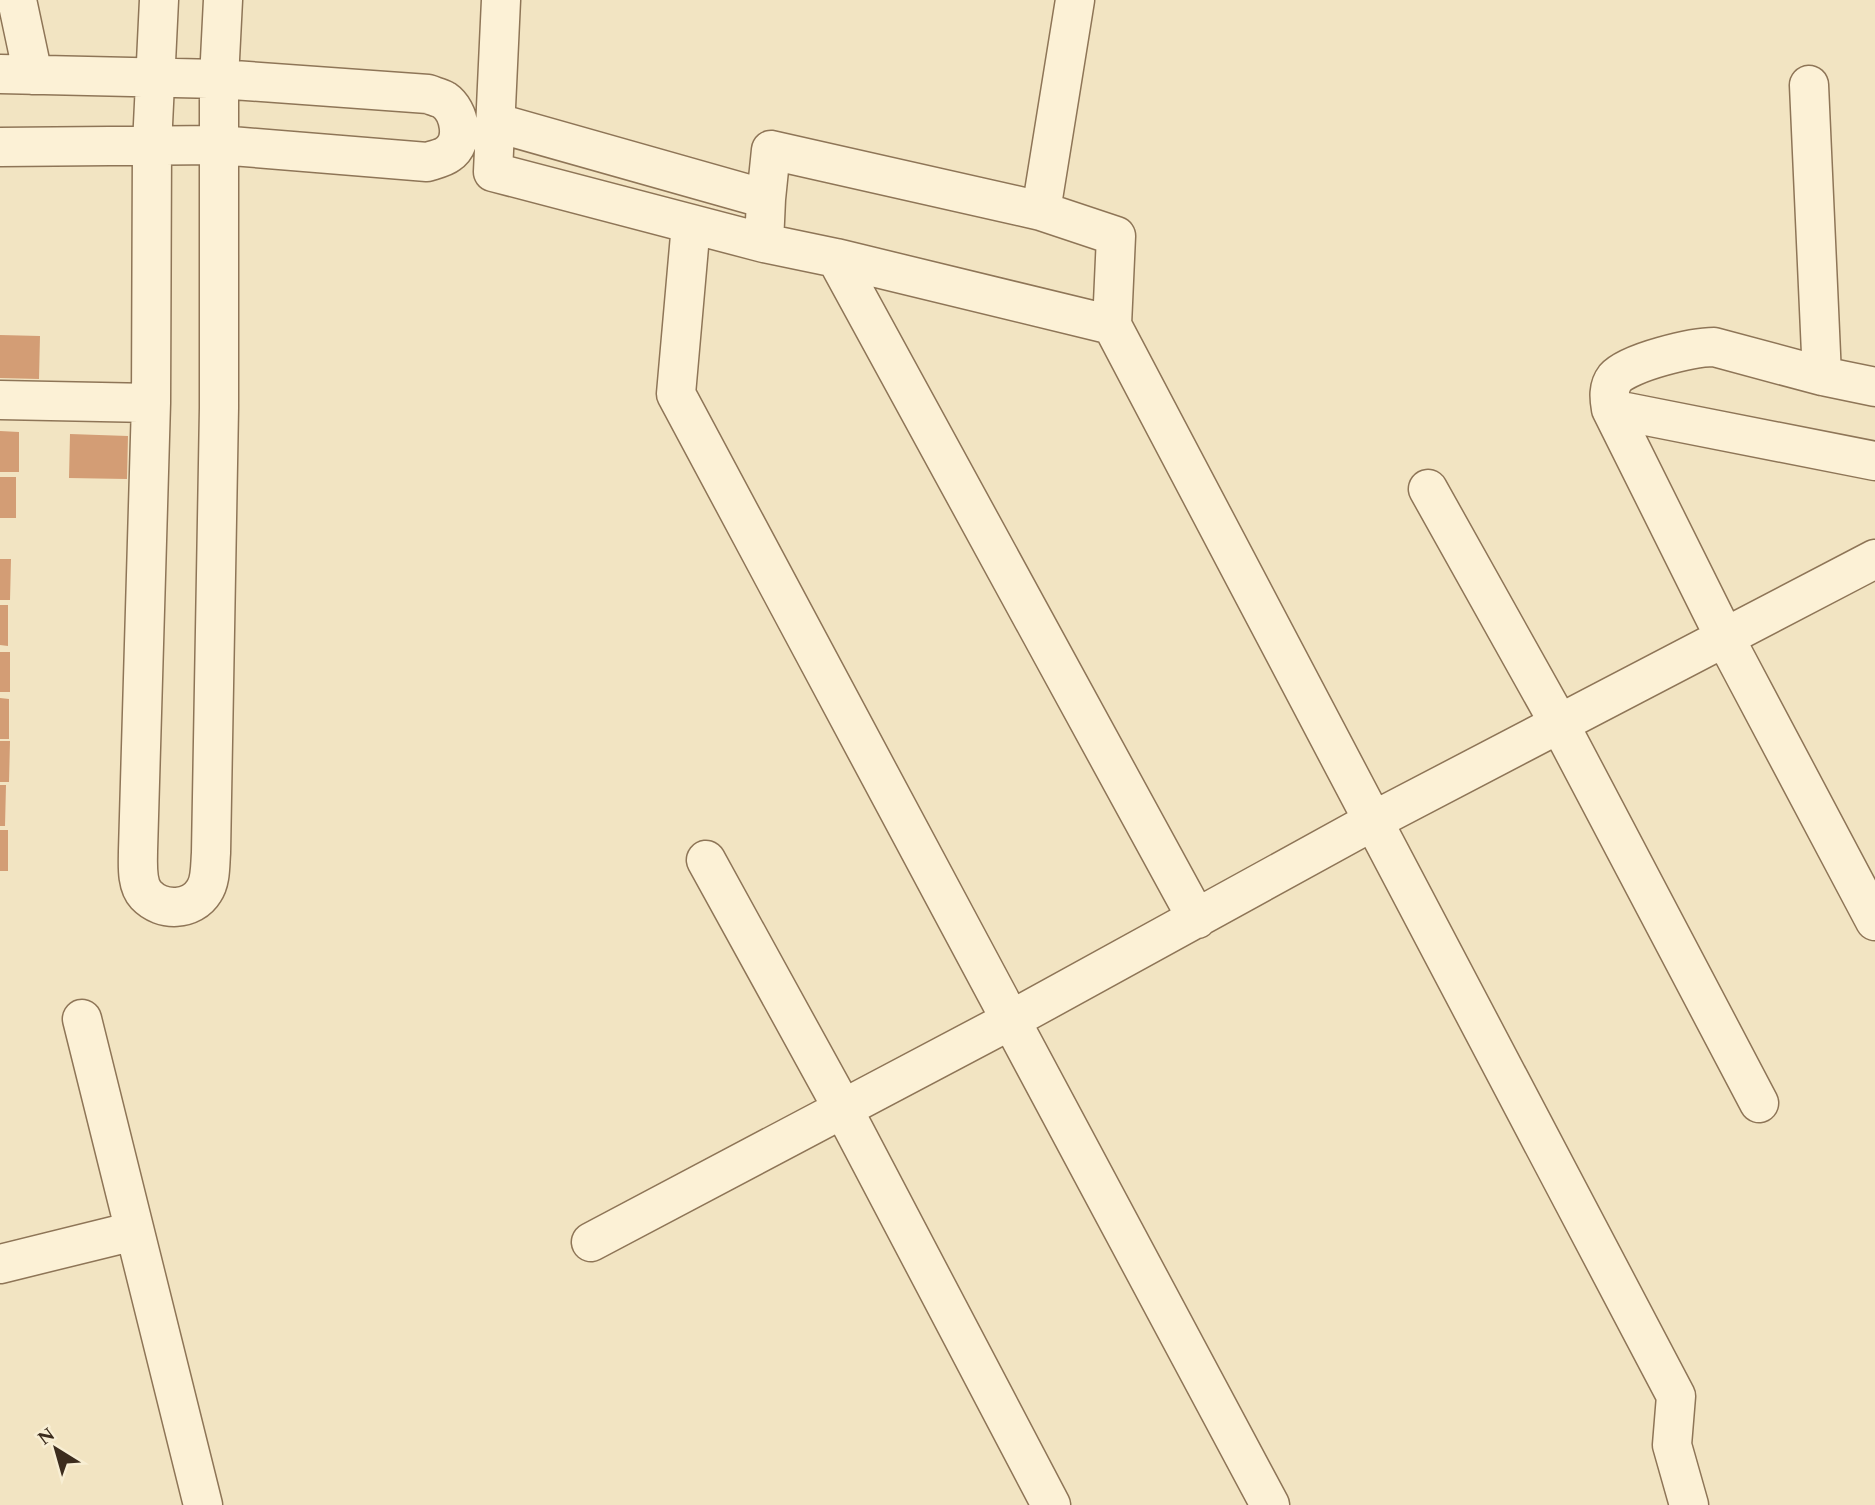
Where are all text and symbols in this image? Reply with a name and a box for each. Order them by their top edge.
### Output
north arrow [21,1414,91,1484]
text: N [32,1420,62,1453]

